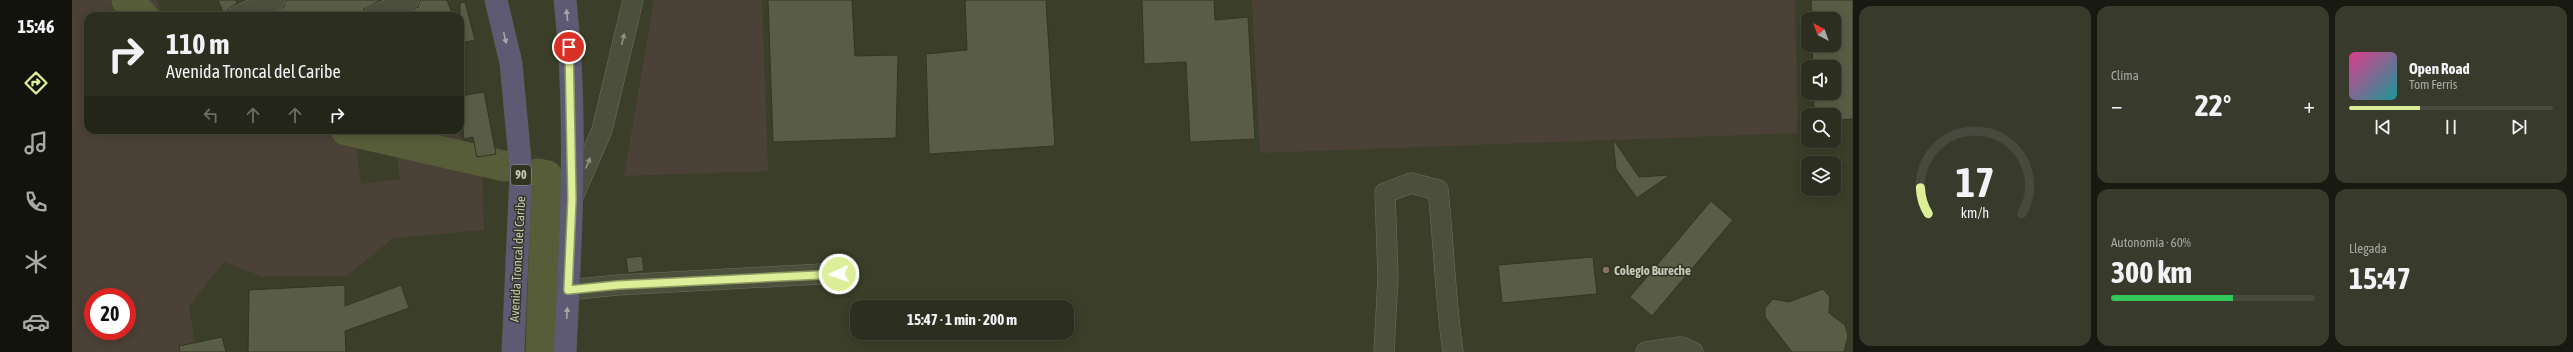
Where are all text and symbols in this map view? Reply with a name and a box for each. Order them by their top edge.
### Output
one-way arrow [563,9,570,21]
north arrow [1801,12,1841,52]
map controls [1801,12,1841,196]
text: 15:46 [17,16,55,37]
icon: right [100,28,152,80]
text: 110 m [166,28,229,60]
pin [552,30,586,64]
one-way arrow [502,32,508,44]
one-way arrow [621,32,627,45]
icon: arrive [558,36,580,58]
button: sound [1801,60,1841,100]
text: Open Road [2409,60,2470,77]
text: Avenida Troncal del Caribe [166,61,341,82]
text: Clima [2111,68,2139,83]
icon: directions [22,69,50,97]
text: Tom Ferris [2409,77,2457,92]
text: 22° [2195,88,2231,122]
text: − [2111,92,2122,118]
text: + [2304,92,2315,118]
icon: left [200,104,222,126]
icon: ahead [242,104,264,126]
icon: ahead [284,104,306,126]
icon: right [326,104,348,126]
button: search [1801,108,1841,148]
icon: previous [2372,116,2394,138]
icon: pause [2440,116,2462,138]
icon: next [2508,116,2530,138]
icon: music [22,129,50,157]
button: layers [1801,156,1841,196]
one-way arrow [585,157,591,169]
text: 17 [1955,158,1995,206]
road number: 90 [511,165,531,185]
icon: phone [22,188,50,216]
street label: Avenida Troncal del Caribe [507,196,528,322]
text: km/h [1961,205,1989,221]
text: Autonomía · 60% [2111,235,2191,250]
text: Llegada [2349,241,2387,256]
icon: climate [22,248,50,276]
position arrow [818,253,860,295]
text: 300 km [2111,255,2192,289]
text: 15:47 [2349,261,2411,295]
place label: Colegio Bureche [1614,263,1691,278]
marker: Colegio Bureche [1601,265,1611,275]
speed limit sign: 20 [84,288,136,340]
one-way arrow [564,306,570,319]
icon: car [22,308,50,336]
text: 15:47 · 1 min · 200 m [907,311,1017,328]

